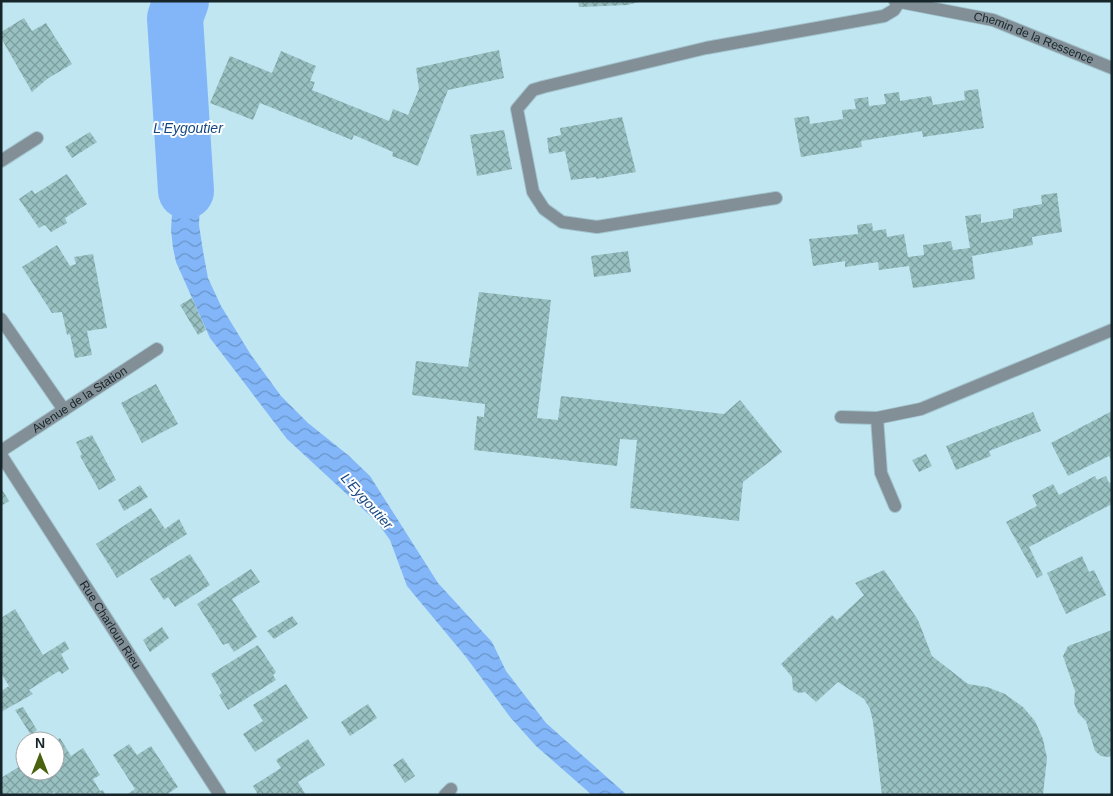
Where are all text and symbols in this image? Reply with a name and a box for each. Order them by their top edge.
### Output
street label: Chemin de la Ressence [972,9,1096,67]
water label: L'Eygoutier [153,120,224,136]
street label: Avenue de la Station [29,363,130,436]
water label: L'Eygoutier [338,470,397,533]
street label: Rue Charloun Rieu [77,578,144,672]
north arrow [15,731,65,781]
text: N [35,735,45,751]

